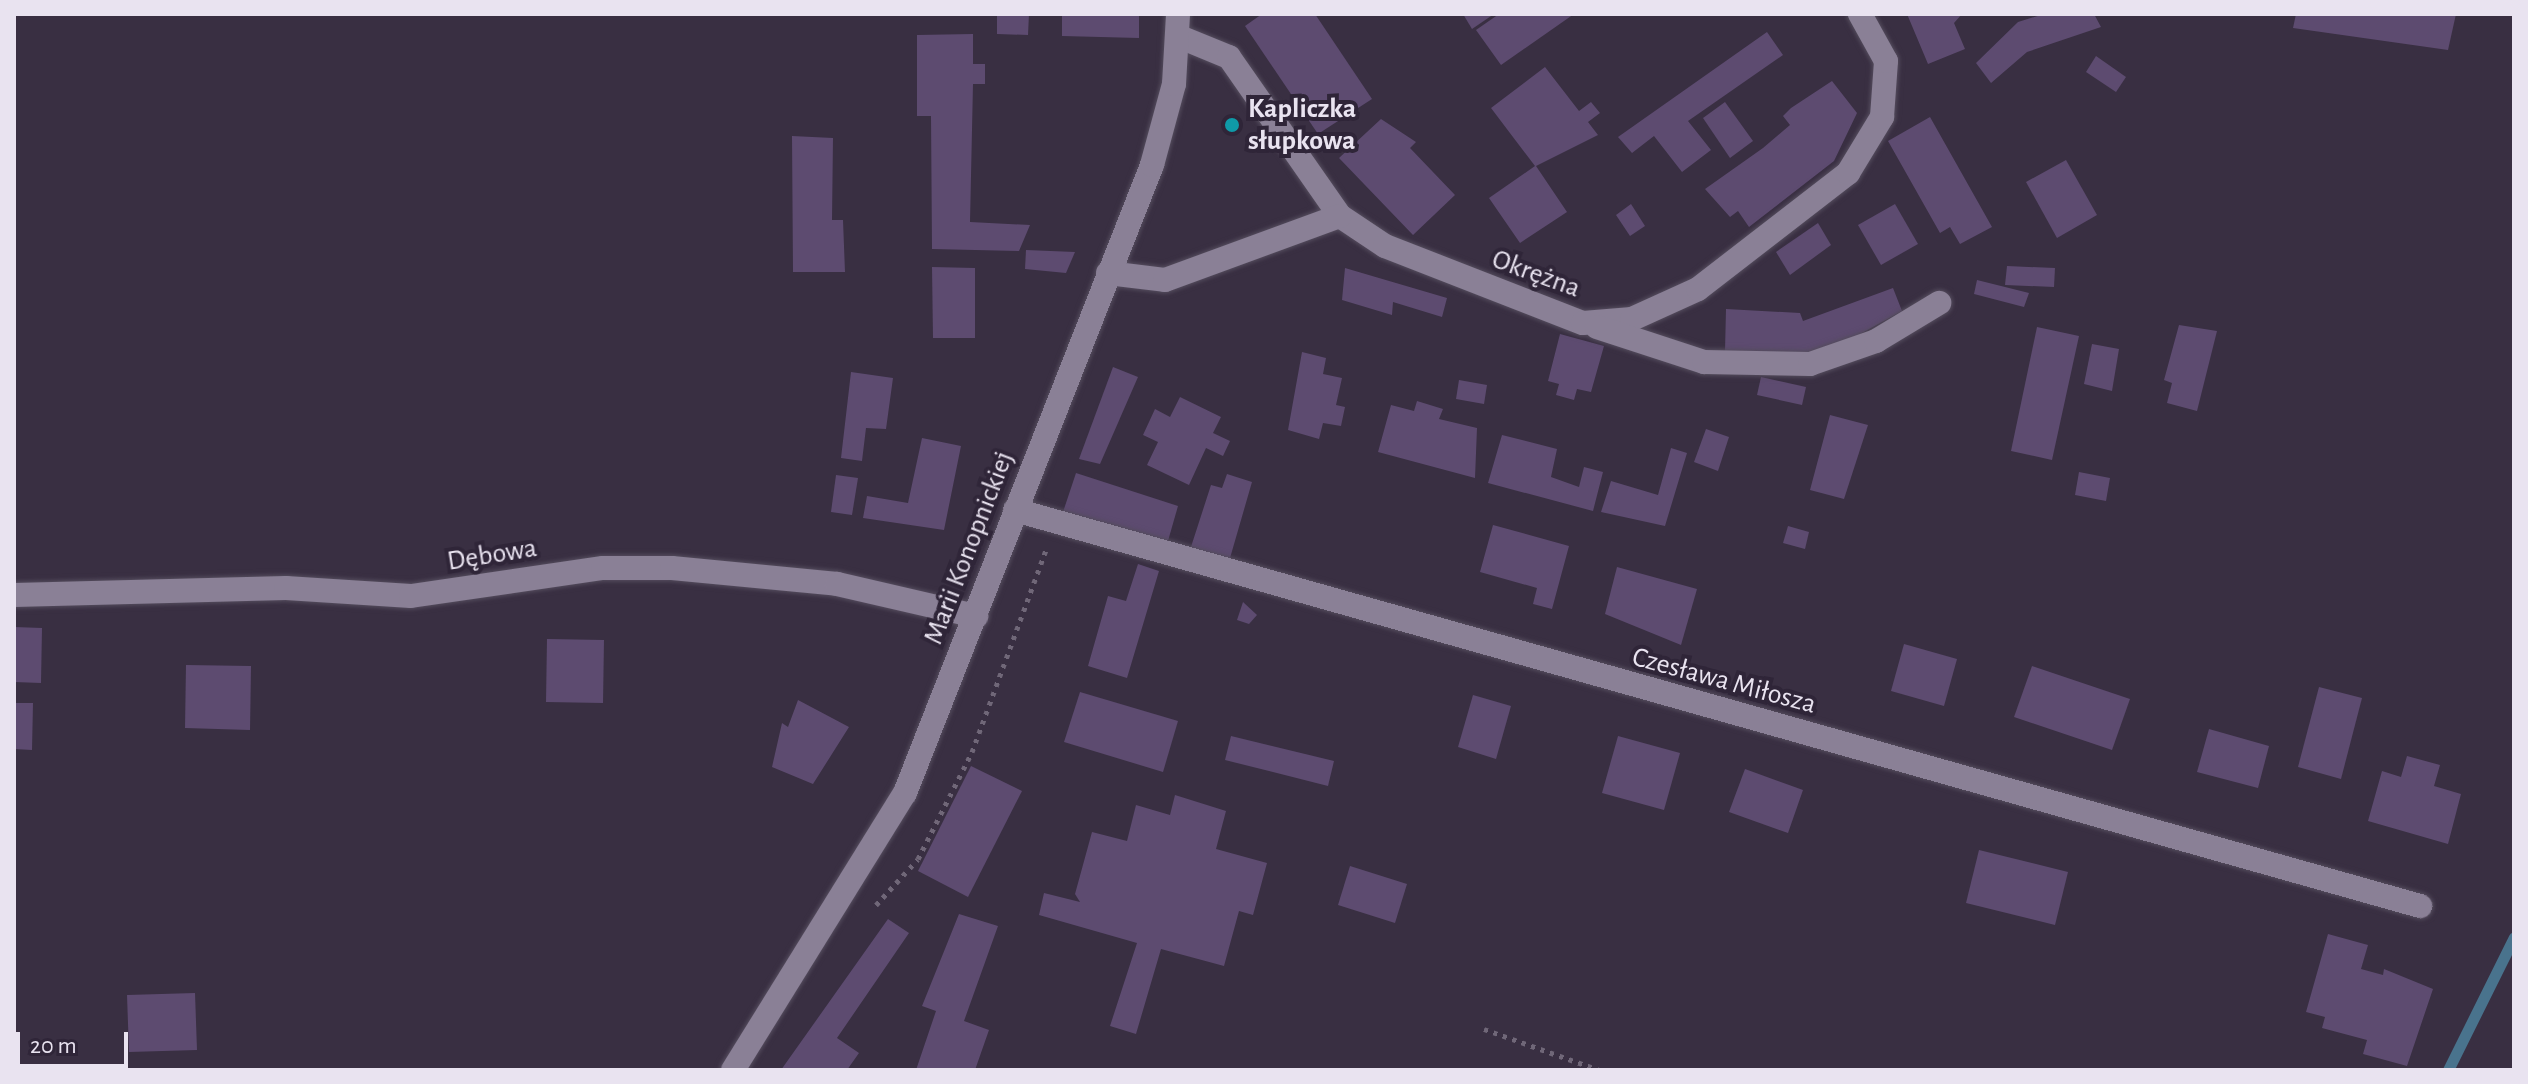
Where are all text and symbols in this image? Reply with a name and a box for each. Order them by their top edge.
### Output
place label: Kapliczka słupkowa [1248,92,1356,158]
marker: Kapliczka słupkowa [1223,116,1241,134]
street label: Okrężna [1487,243,1585,305]
street label: Marii Konopnickiej [917,447,1021,649]
street label: Dębowa [445,531,539,579]
street label: Czesława Miłosza [1628,640,1820,722]
scale bar [20,1016,132,1066]
text: 20 m [30,1034,77,1058]

